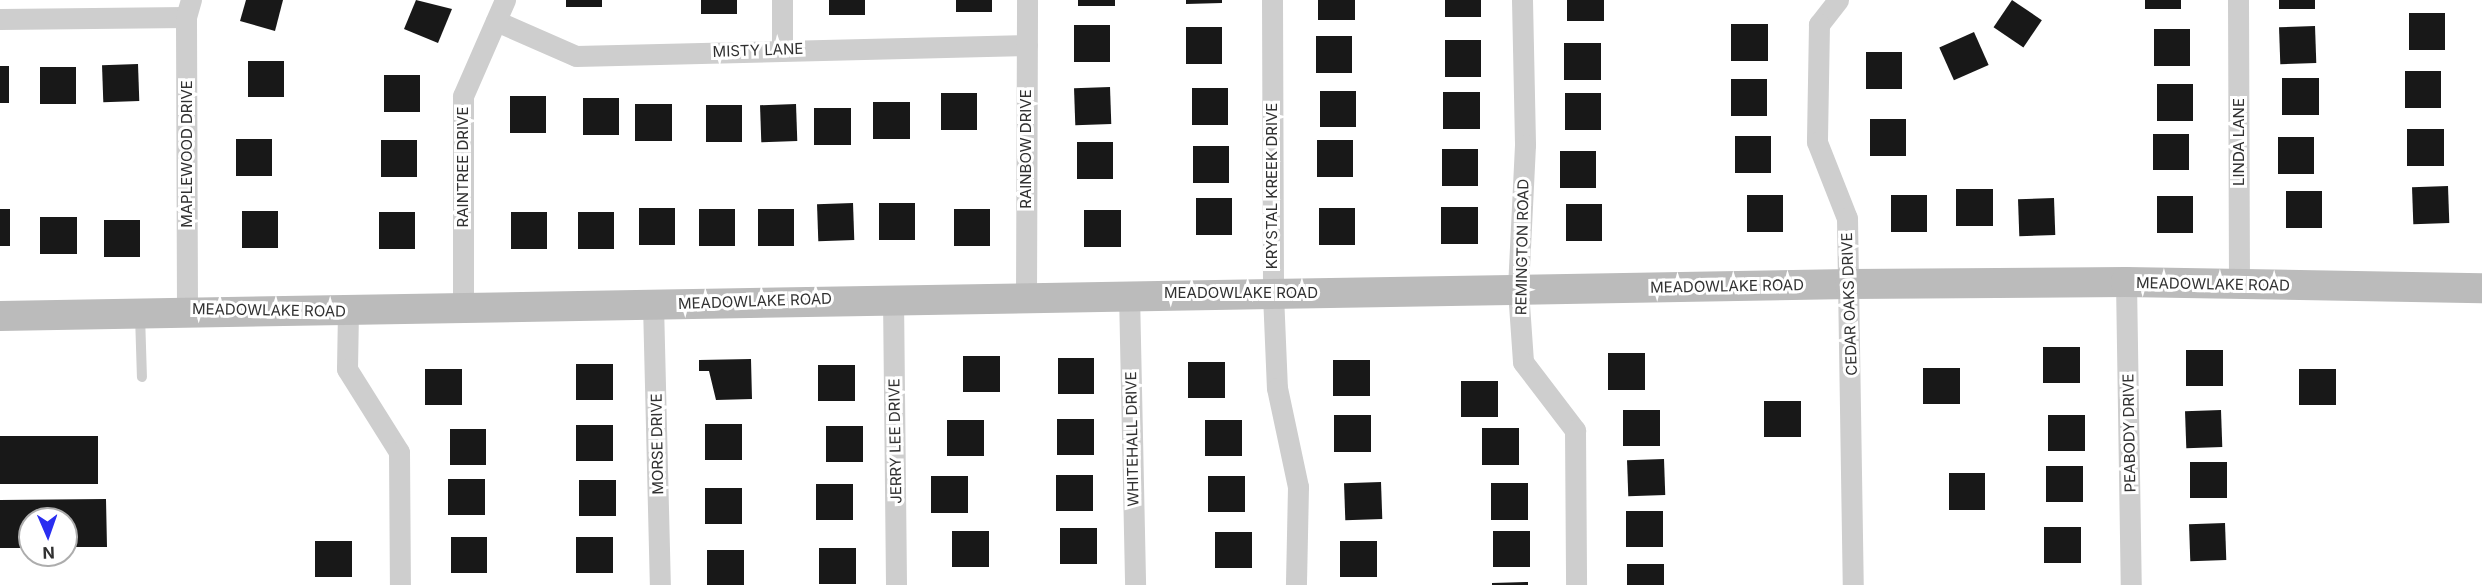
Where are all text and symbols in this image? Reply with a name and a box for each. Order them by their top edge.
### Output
street label: MISTY LANE [712,39,804,61]
street label: MAPLEWOOD DRIVE [178,80,196,228]
street label: RAINBOW DRIVE [1017,89,1035,209]
street label: LINDA LANE [2230,98,2248,186]
street label: KRYSTAL KREEK DRIVE [1263,103,1281,269]
street label: RAINTREE DRIVE [454,107,472,227]
street label: REMINGTON ROAD [1512,179,1532,315]
street label: CEDAR OAKS DRIVE [1838,232,1860,376]
street label: MEADOWLAKE ROAD [2136,274,2290,294]
street label: MEADOWLAKE ROAD [1650,276,1804,296]
street label: MEADOWLAKE ROAD [1164,284,1318,302]
street label: MEADOWLAKE ROAD [678,289,832,313]
street label: MEADOWLAKE ROAD [192,300,346,320]
street label: WHITEHALL DRIVE [1122,371,1142,507]
street label: PEABODY DRIVE [2119,373,2139,493]
street label: JERRY LEE DRIVE [885,378,905,504]
street label: MORSE DRIVE [647,393,667,495]
north arrow [18,507,78,567]
text: N [42,543,55,563]

